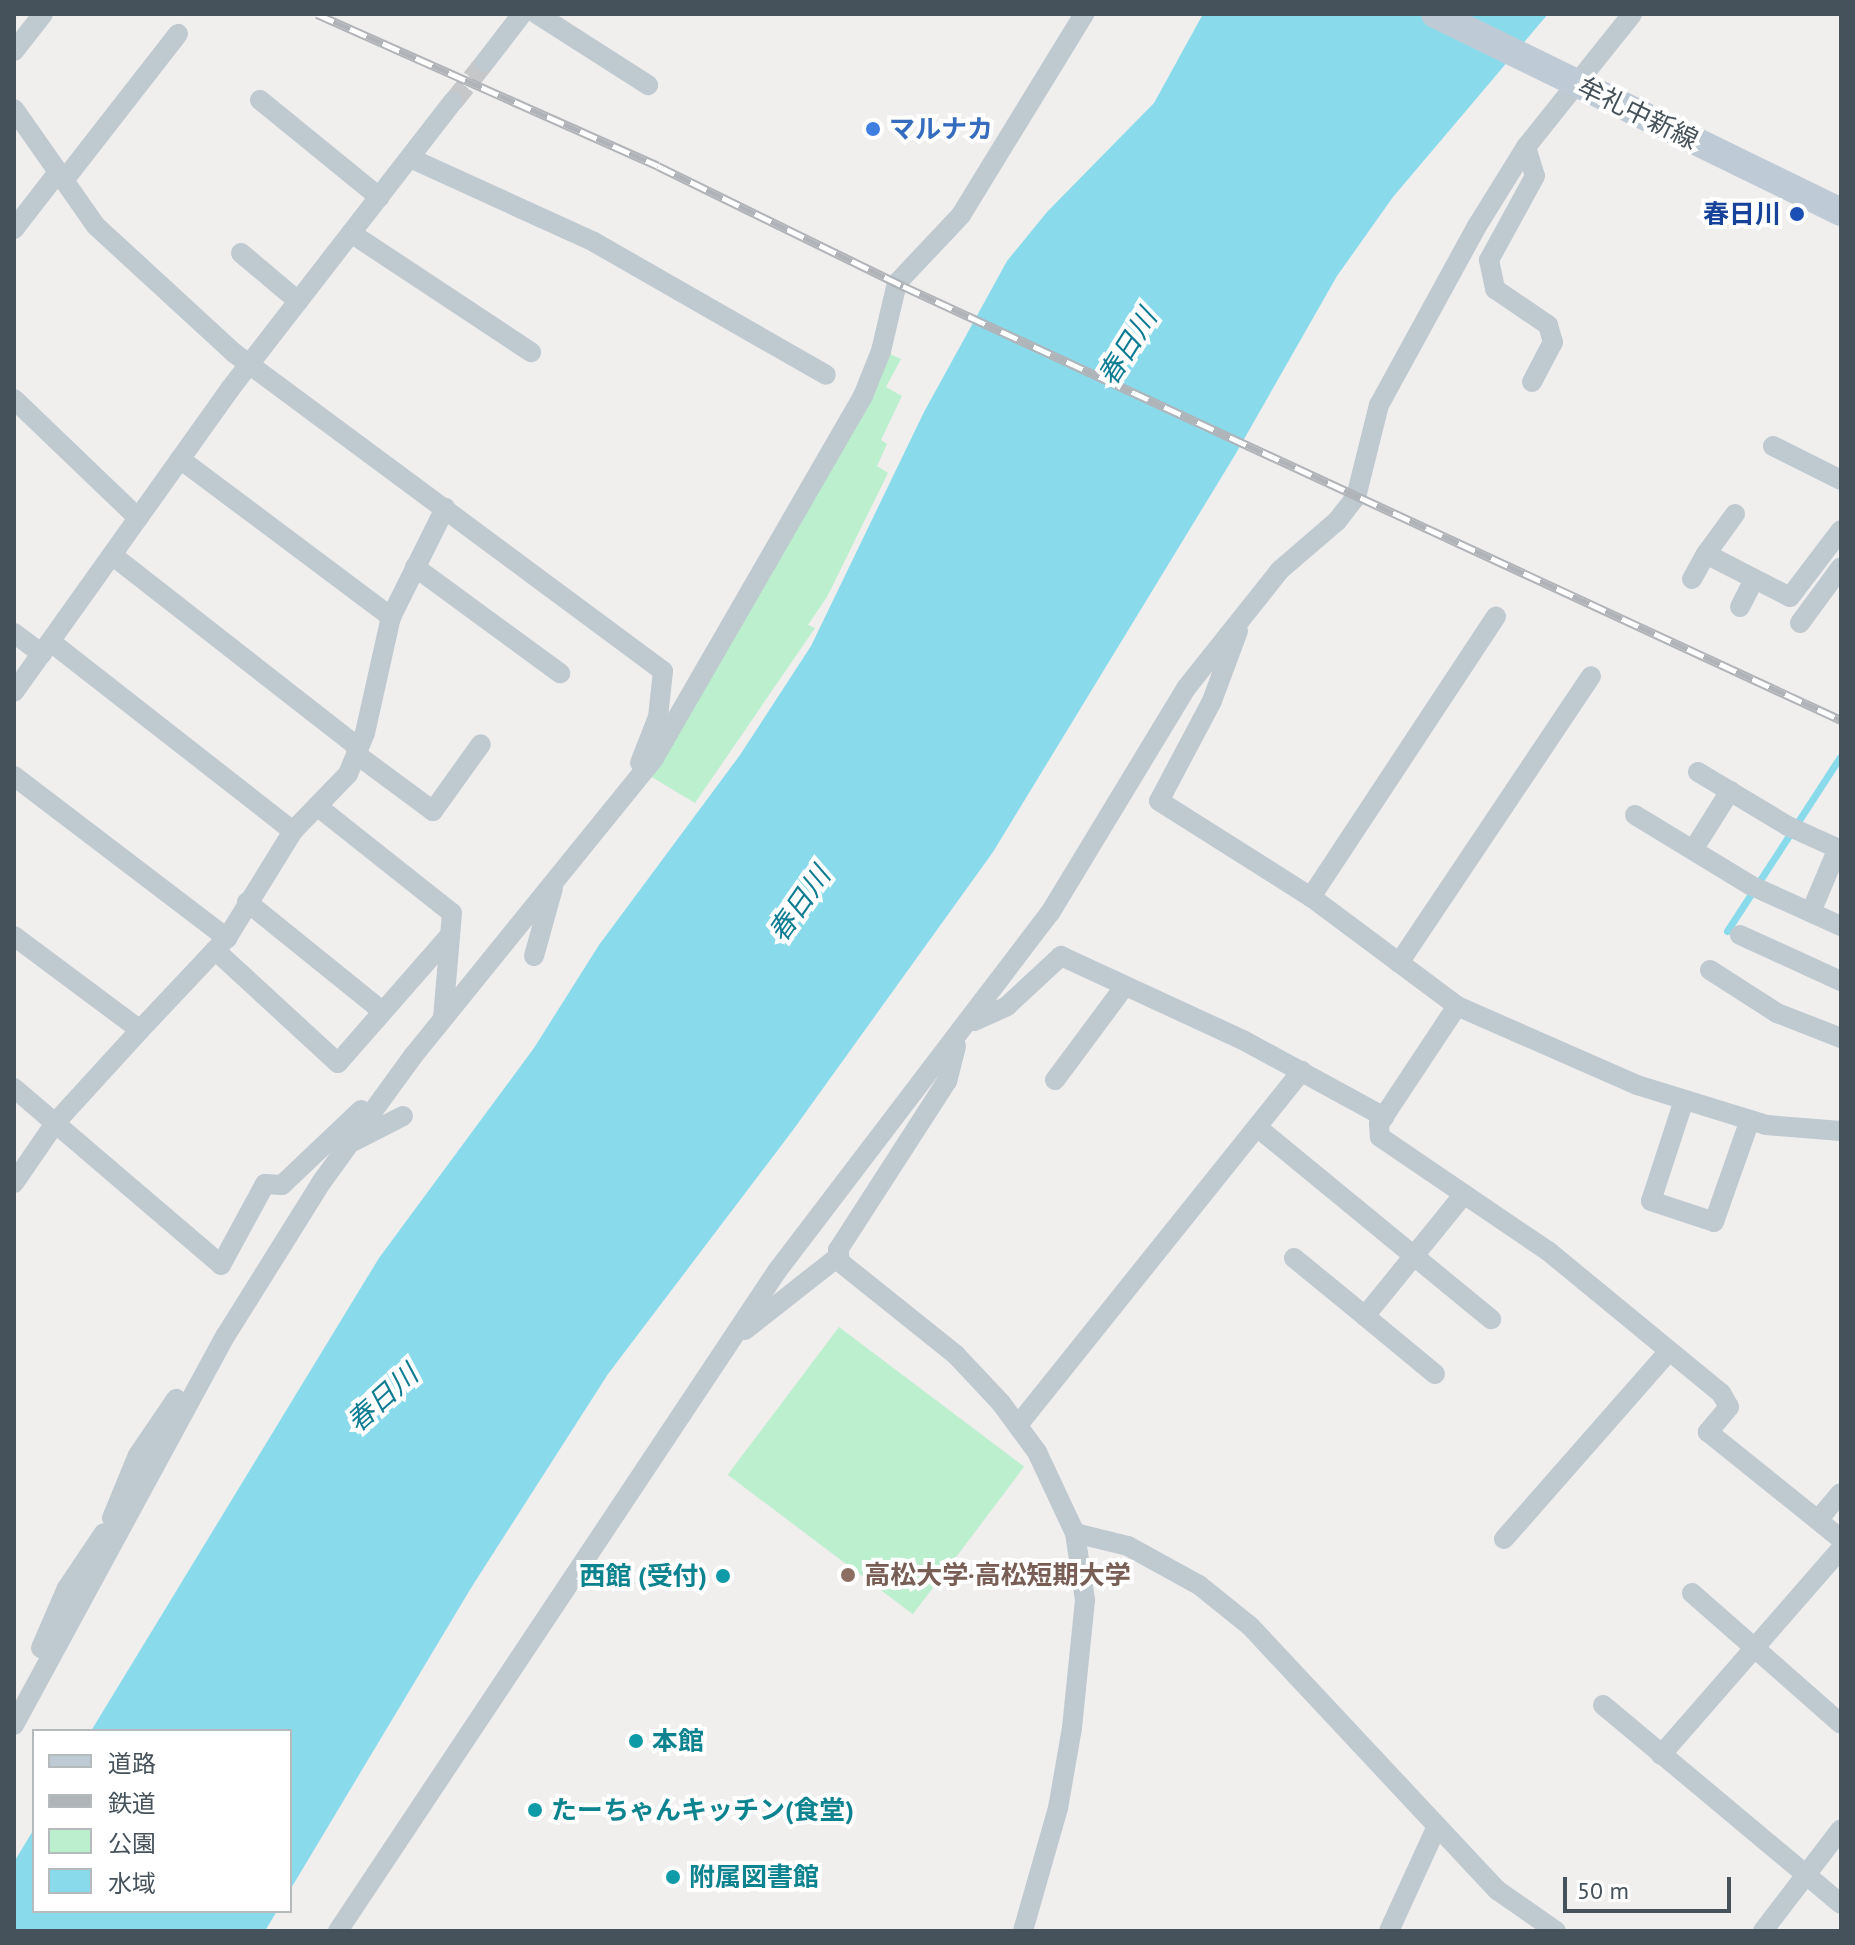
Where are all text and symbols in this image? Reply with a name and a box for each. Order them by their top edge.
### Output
street label: 牟礼中新線 [1573,70,1703,156]
place label: マルナカ [889,113,993,145]
marker: マルナカ [864,120,882,138]
place label: 春日川 [1703,198,1781,230]
marker: 春日川 [1788,205,1806,223]
water label: 春日川 [1090,302,1164,392]
water label: 春日川 [761,860,837,948]
water label: 春日川 [340,1357,424,1439]
place label: 高松大学·高松短期大学 [864,1559,1131,1591]
place label: 西館 (受付) [579,1560,707,1592]
marker: 高松大学·高松短期大学 [839,1566,857,1584]
marker: 西館 (受付) [714,1567,732,1585]
place label: 本館 [652,1725,704,1757]
legend [32,1729,292,1913]
marker: 本館 [627,1732,645,1750]
text: 道路 [108,1748,156,1779]
text: 鉄道 [108,1788,156,1819]
place label: たーちゃんキッチン(食堂) [551,1794,854,1826]
marker: たーちゃんキッチン(食堂) [526,1801,544,1819]
text: 公園 [108,1828,156,1859]
place label: 附属図書館 [689,1861,819,1893]
scale bar [1567,1861,1735,1911]
text: 水域 [108,1868,156,1899]
marker: 附属図書館 [664,1868,682,1886]
text: 50 m [1577,1875,1629,1906]

